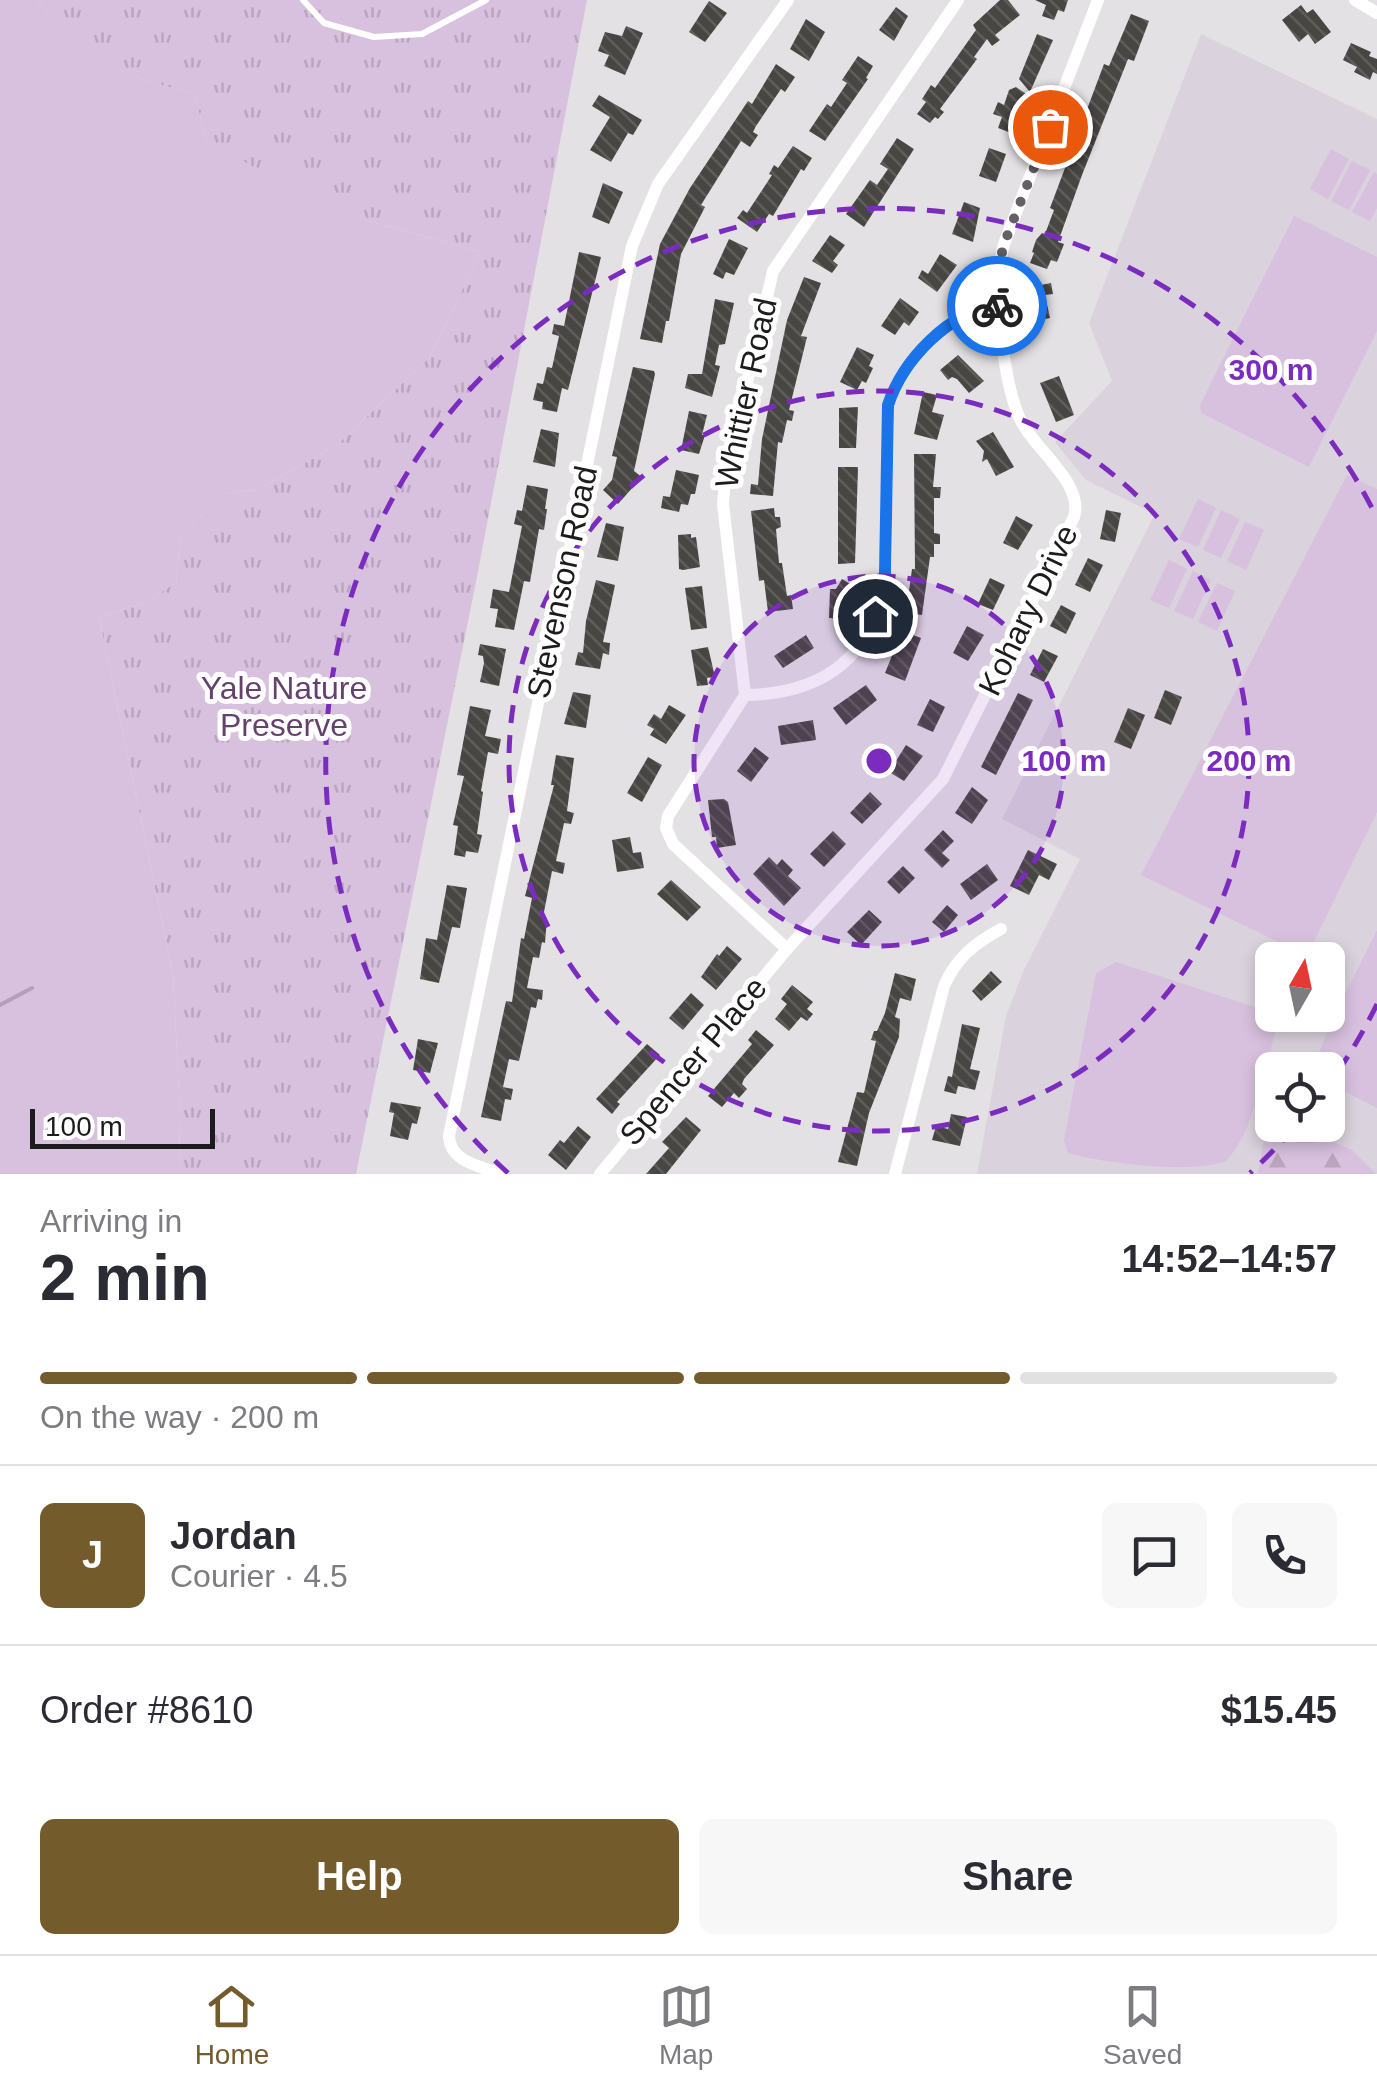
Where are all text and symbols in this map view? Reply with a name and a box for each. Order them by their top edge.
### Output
pin [1008,85,1093,170]
icon: bag [1023,100,1078,155]
courier [947,256,1047,356]
icon: bike [970,279,1025,334]
street label: Whittier Road [708,294,784,492]
text: 300 m [1228,353,1314,386]
street label: Stevenson Road [520,463,604,701]
street label: Kohary Drive [971,519,1085,701]
pin [833,574,918,659]
icon: home [848,589,903,644]
park label: Yale Nature Preserve [201,670,367,743]
centre of rings [861,743,897,779]
text: 100 m [1021,744,1107,777]
text: 200 m [1206,744,1292,777]
north arrow [1255,942,1345,1032]
map controls [1255,942,1345,1142]
street label: Spencer Place [612,970,774,1152]
button: locate [1255,1052,1345,1142]
scale bar [30,1104,215,1148]
text: 100 m [45,1111,123,1142]
text: Arriving in [40,1203,182,1239]
text: 14:52–14:57 [1121,1238,1337,1280]
text: 2 min [40,1241,210,1314]
text: On the way · 200 m [40,1399,319,1435]
button: chat [1102,1503,1207,1608]
button: phone [1232,1503,1337,1608]
text: Jordan [170,1515,297,1557]
text: J [82,1534,103,1576]
text: Courier · 4.5 [170,1558,348,1594]
text: Order #8610 [40,1689,253,1731]
text: $15.45 [1221,1689,1337,1731]
button: Help [40,1819,679,1934]
button: Share [699,1819,1337,1934]
tab: Home [195,1979,269,2071]
tab: Map [659,1979,714,2071]
tab: Saved [1103,1979,1182,2071]

